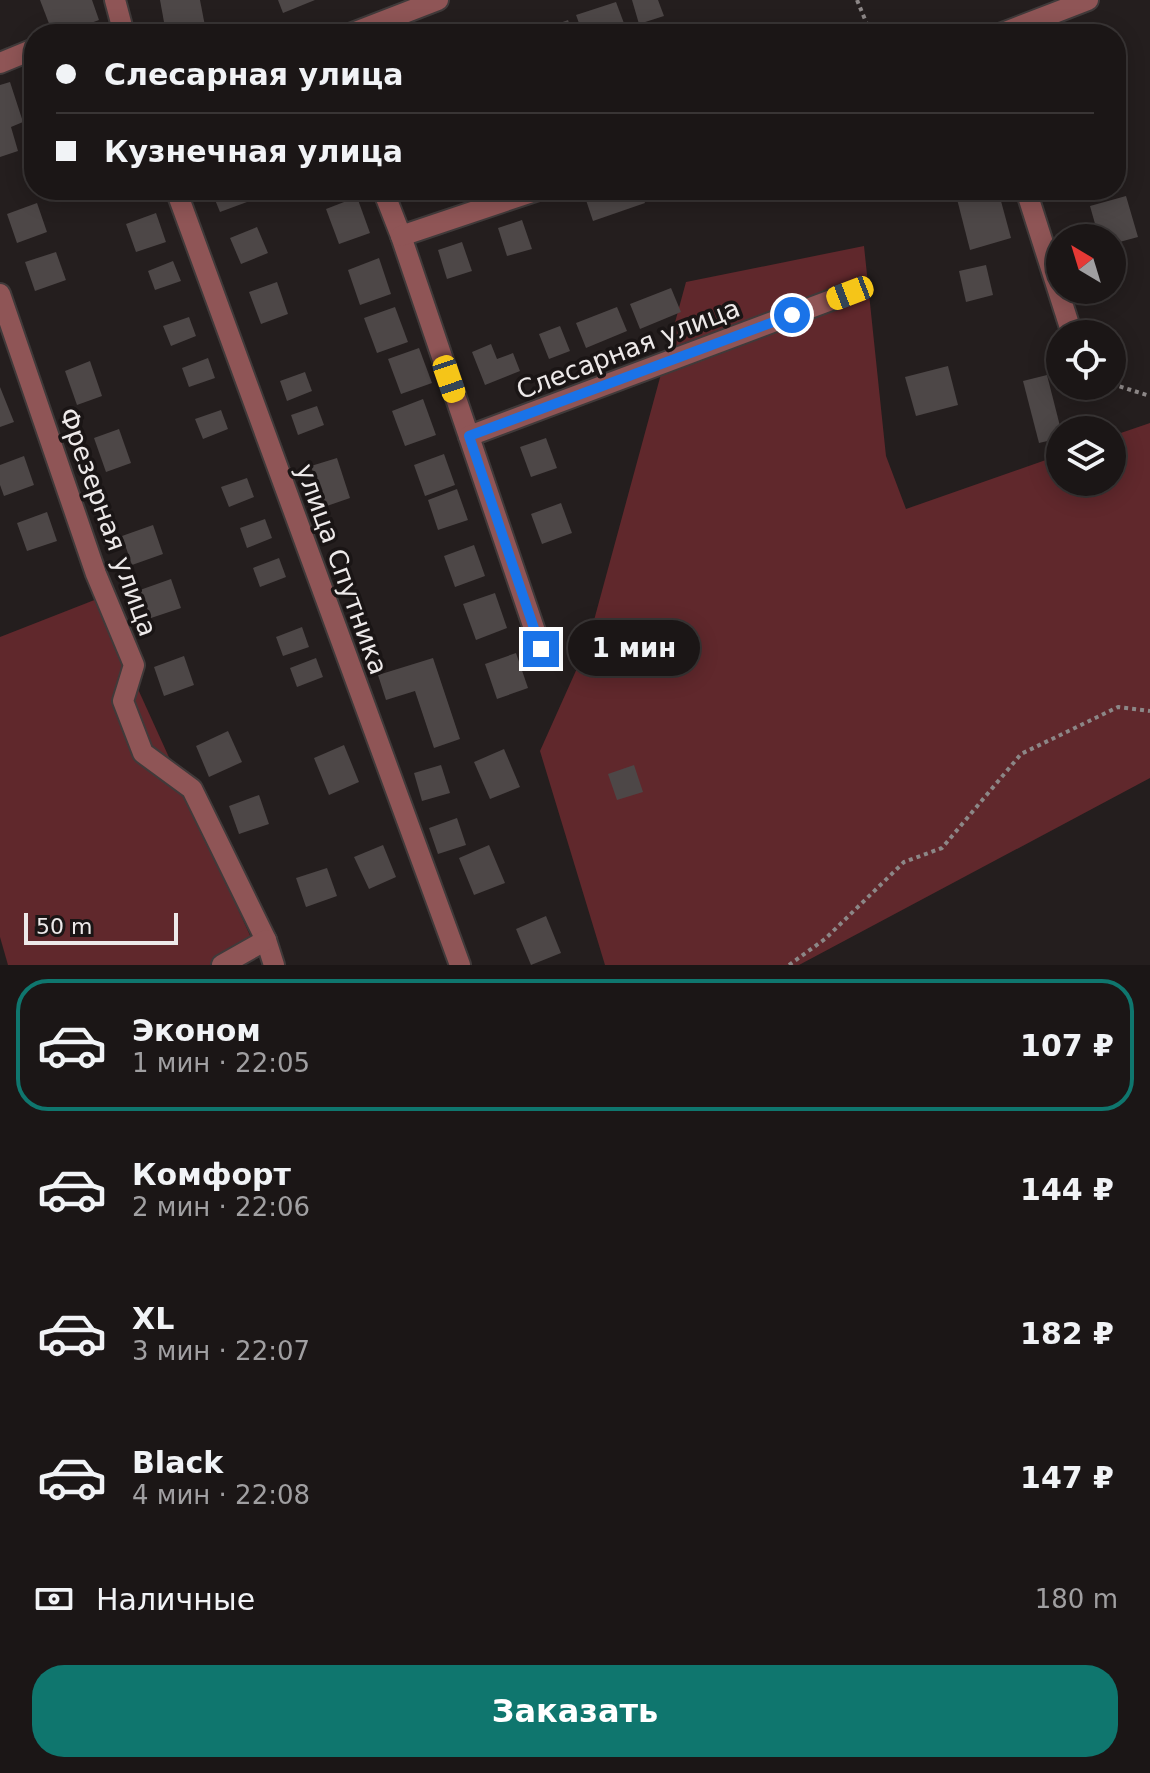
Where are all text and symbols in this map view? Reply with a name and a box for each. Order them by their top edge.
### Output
text: Слесарная улица [104,57,404,92]
text: Кузнечная улица [104,134,403,169]
north arrow [1046,224,1126,304]
map controls [1046,224,1126,496]
car [823,273,877,313]
street label: Слесарная улица [512,293,744,405]
route start [774,297,810,333]
button: locate [1046,320,1126,400]
car [430,352,468,406]
street label: Фрезерная улица [53,404,163,640]
button: layers [1046,416,1126,496]
street label: улица Спутника [290,460,394,678]
callout: 1 мин [569,621,701,677]
route end [523,631,559,667]
text: 1 мин [592,633,676,663]
scale bar [24,909,178,945]
text: 50 m [36,914,92,939]
icon: car [36,1009,108,1081]
text: Эконом [132,1013,261,1048]
text: 107 ₽ [1020,1028,1114,1063]
text: 1 мин · 22:05 [132,1048,310,1078]
icon: car [36,1153,108,1225]
text: Комфорт [132,1157,291,1192]
text: 144 ₽ [1020,1172,1114,1207]
text: 2 мин · 22:06 [132,1192,310,1222]
icon: car [36,1297,108,1369]
text: XL [132,1301,174,1336]
text: 182 ₽ [1020,1316,1114,1351]
text: 3 мин · 22:07 [132,1336,310,1366]
icon: car [36,1441,108,1513]
text: Black [132,1445,223,1480]
text: 147 ₽ [1020,1460,1114,1495]
text: 4 мин · 22:08 [132,1480,310,1510]
icon: cash [32,1577,76,1621]
text: Наличные [96,1582,255,1617]
text: 180 m [1035,1584,1118,1614]
button: Заказать [32,1665,1118,1757]

